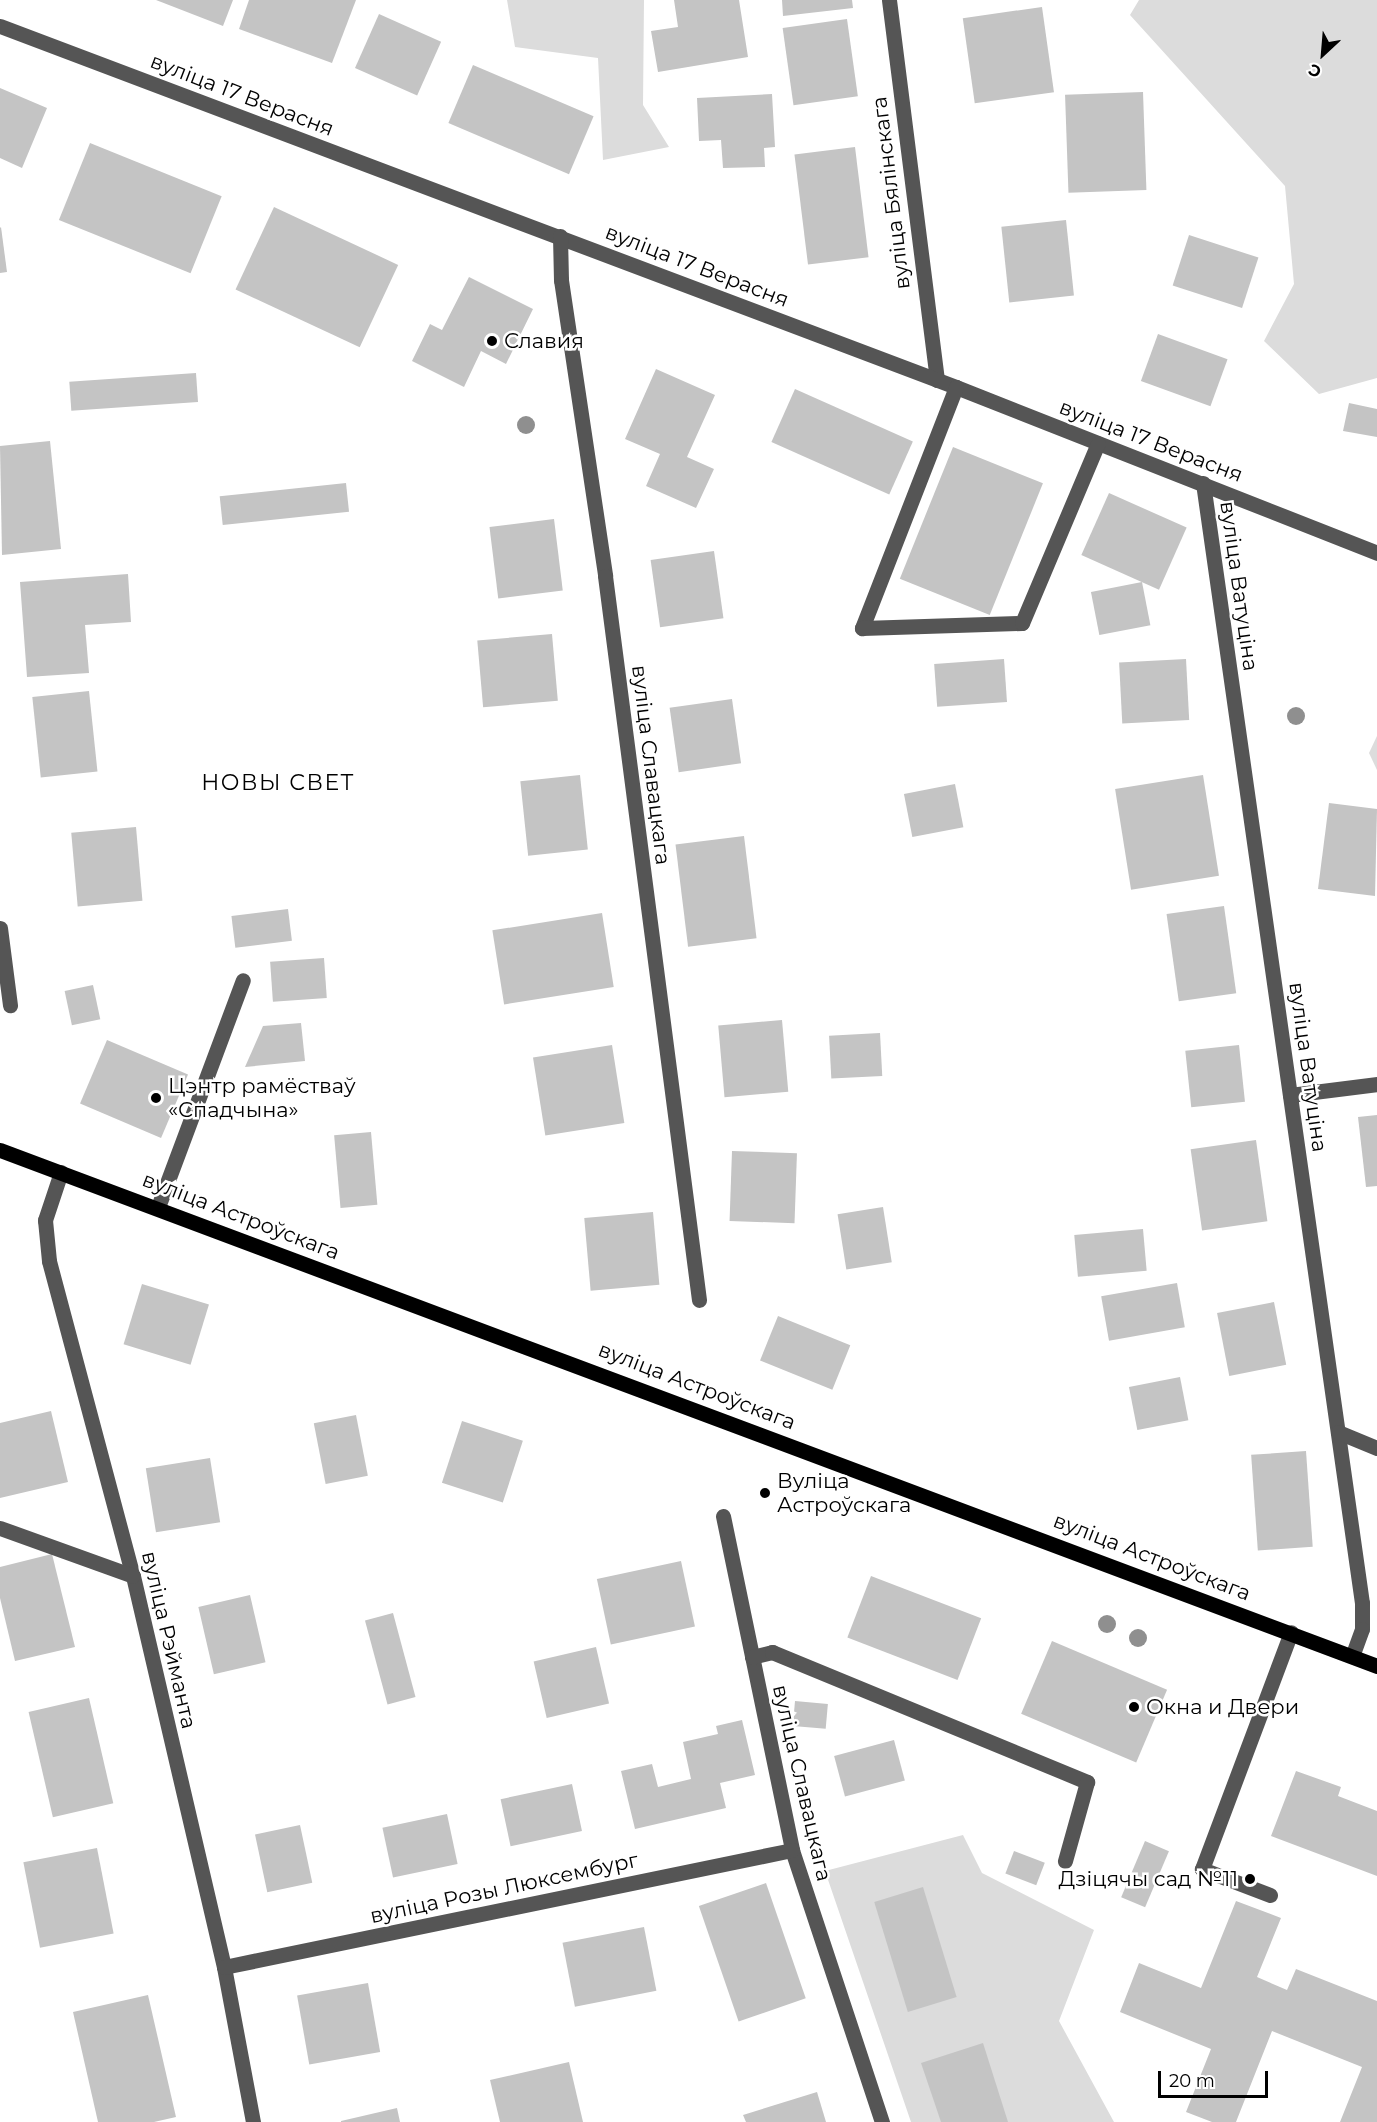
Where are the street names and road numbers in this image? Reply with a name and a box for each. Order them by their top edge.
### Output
street label: вуліца 17 Верасня [147,48,337,142]
street label: вуліца Бялінскага [867,95,915,291]
street label: вуліца 17 Верасня [602,219,792,313]
street label: вуліца 17 Верасня [1056,394,1246,488]
street label: вуліца Ватуціна [1215,499,1263,673]
street label: вуліца Славацкага [626,664,676,866]
street label: вуліца Ватуціна [1284,980,1332,1154]
street label: вуліца Астроўскага [139,1167,343,1265]
street label: вуліца Астроўскага [595,1337,799,1435]
street label: вуліца Астроўскага [1050,1508,1254,1606]
street label: вуліца Рэйманта [136,1549,202,1731]
street label: вуліца Славацкага [767,1682,837,1884]
street label: вуліца Розы Люксембург [368,1847,640,1929]

